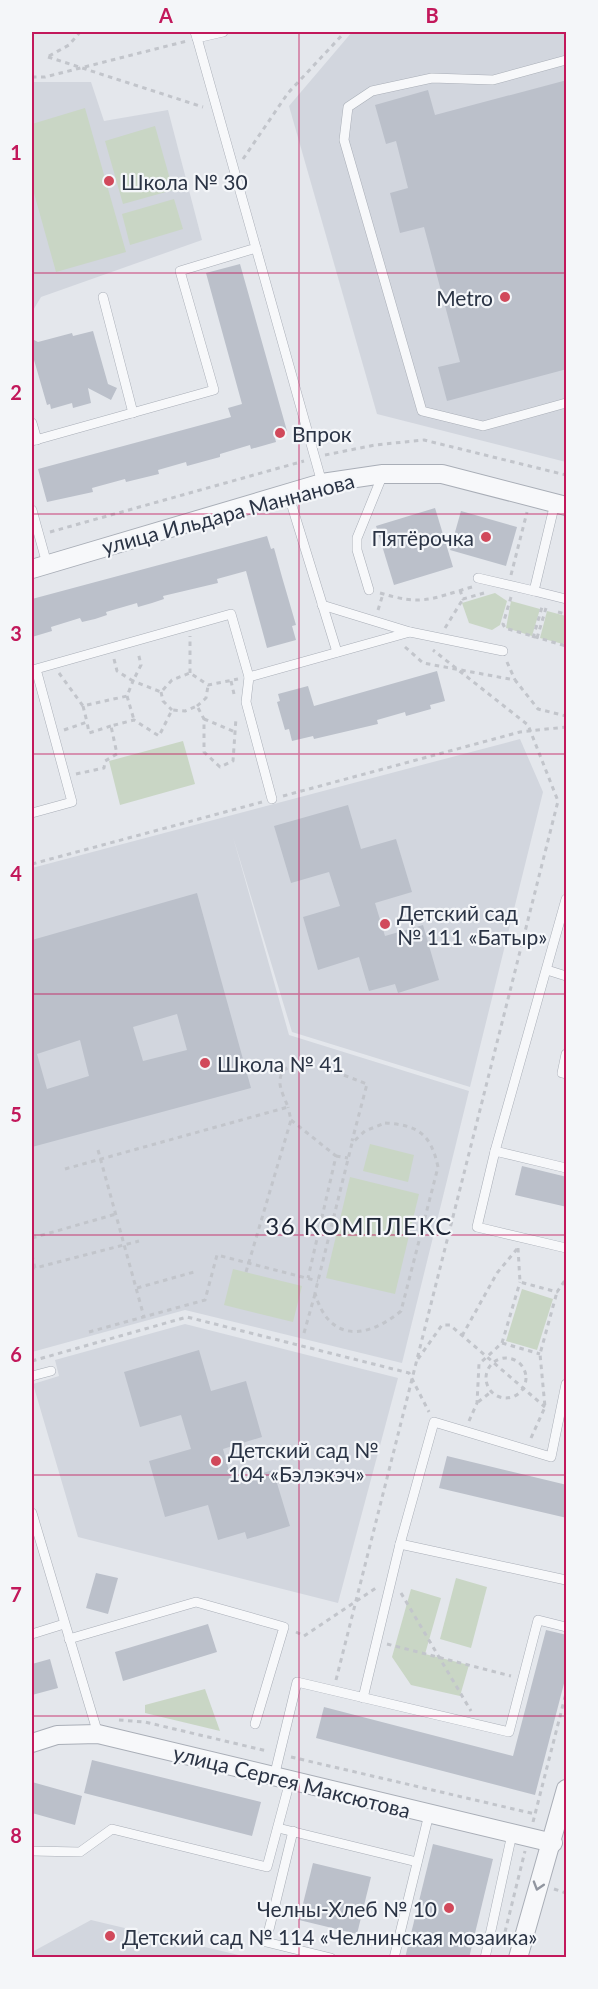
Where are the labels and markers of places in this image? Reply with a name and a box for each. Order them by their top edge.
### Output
place label: Школа № 30 [121,169,248,194]
marker: Школа № 30 [102,174,116,188]
place label: Metro [436,285,493,310]
marker: Metro [498,290,512,304]
place label: Впрок [292,421,352,446]
marker: Впрок [273,426,287,440]
place label: Пятёрочка [371,525,474,550]
marker: Пятёрочка [479,530,493,544]
place label: Детский сад № 111 «Батыр» [397,900,547,949]
marker: Детский сад № 111 «Батыр» [378,917,392,931]
place label: Школа № 41 [217,1051,344,1076]
marker: Школа № 41 [198,1056,212,1070]
place label: Детский сад № 104 «Бэлэкэч» [228,1437,379,1486]
marker: Детский сад № 104 «Бэлэкэч» [209,1454,223,1468]
place label: Челны-Хлеб № 10 [257,1896,437,1921]
marker: Челны-Хлеб № 10 [442,1901,456,1915]
place label: Детский сад № 114 «Челнинская мозаика» [122,1924,537,1949]
marker: Детский сад № 114 «Челнинская мозаика» [103,1929,117,1943]

